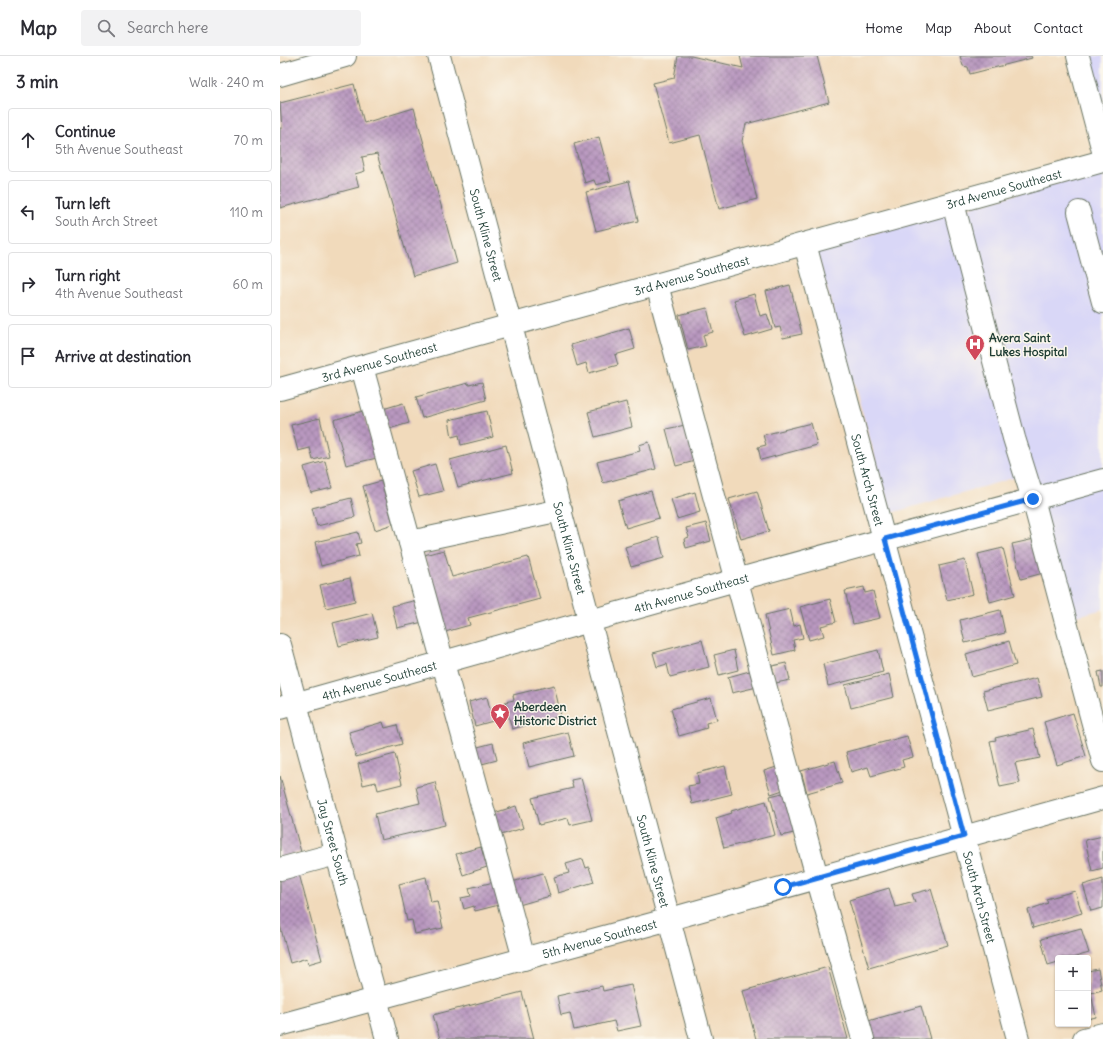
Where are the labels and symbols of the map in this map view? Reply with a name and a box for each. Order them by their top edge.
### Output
street label: 3rd Avenue Southeast [944,165,1063,212]
street label: South Kline Street [467,187,506,283]
street label: 3rd Avenue Southeast [632,252,751,298]
place label: Avera Saint Lukes Hospital [989,330,1067,360]
hospital icon: Avera Saint Lukes Hospital [964,333,986,361]
street label: 3rd Avenue Southeast [320,338,439,385]
street label: South Arch Street [849,432,888,527]
route end [1024,490,1042,508]
street label: South Kline Street [551,500,590,596]
street label: 4th Avenue Southeast [632,569,750,616]
street label: 4th Avenue Southeast [320,657,438,703]
place label: Aberdeen Historic District [514,699,597,728]
place icon: Aberdeen Historic District [489,702,511,730]
street label: Jay Street South [315,797,352,887]
street label: South Kline Street [634,813,673,909]
street label: South Arch Street [960,849,999,945]
route start [774,878,792,896]
street label: 5th Avenue Southeast [540,915,658,961]

